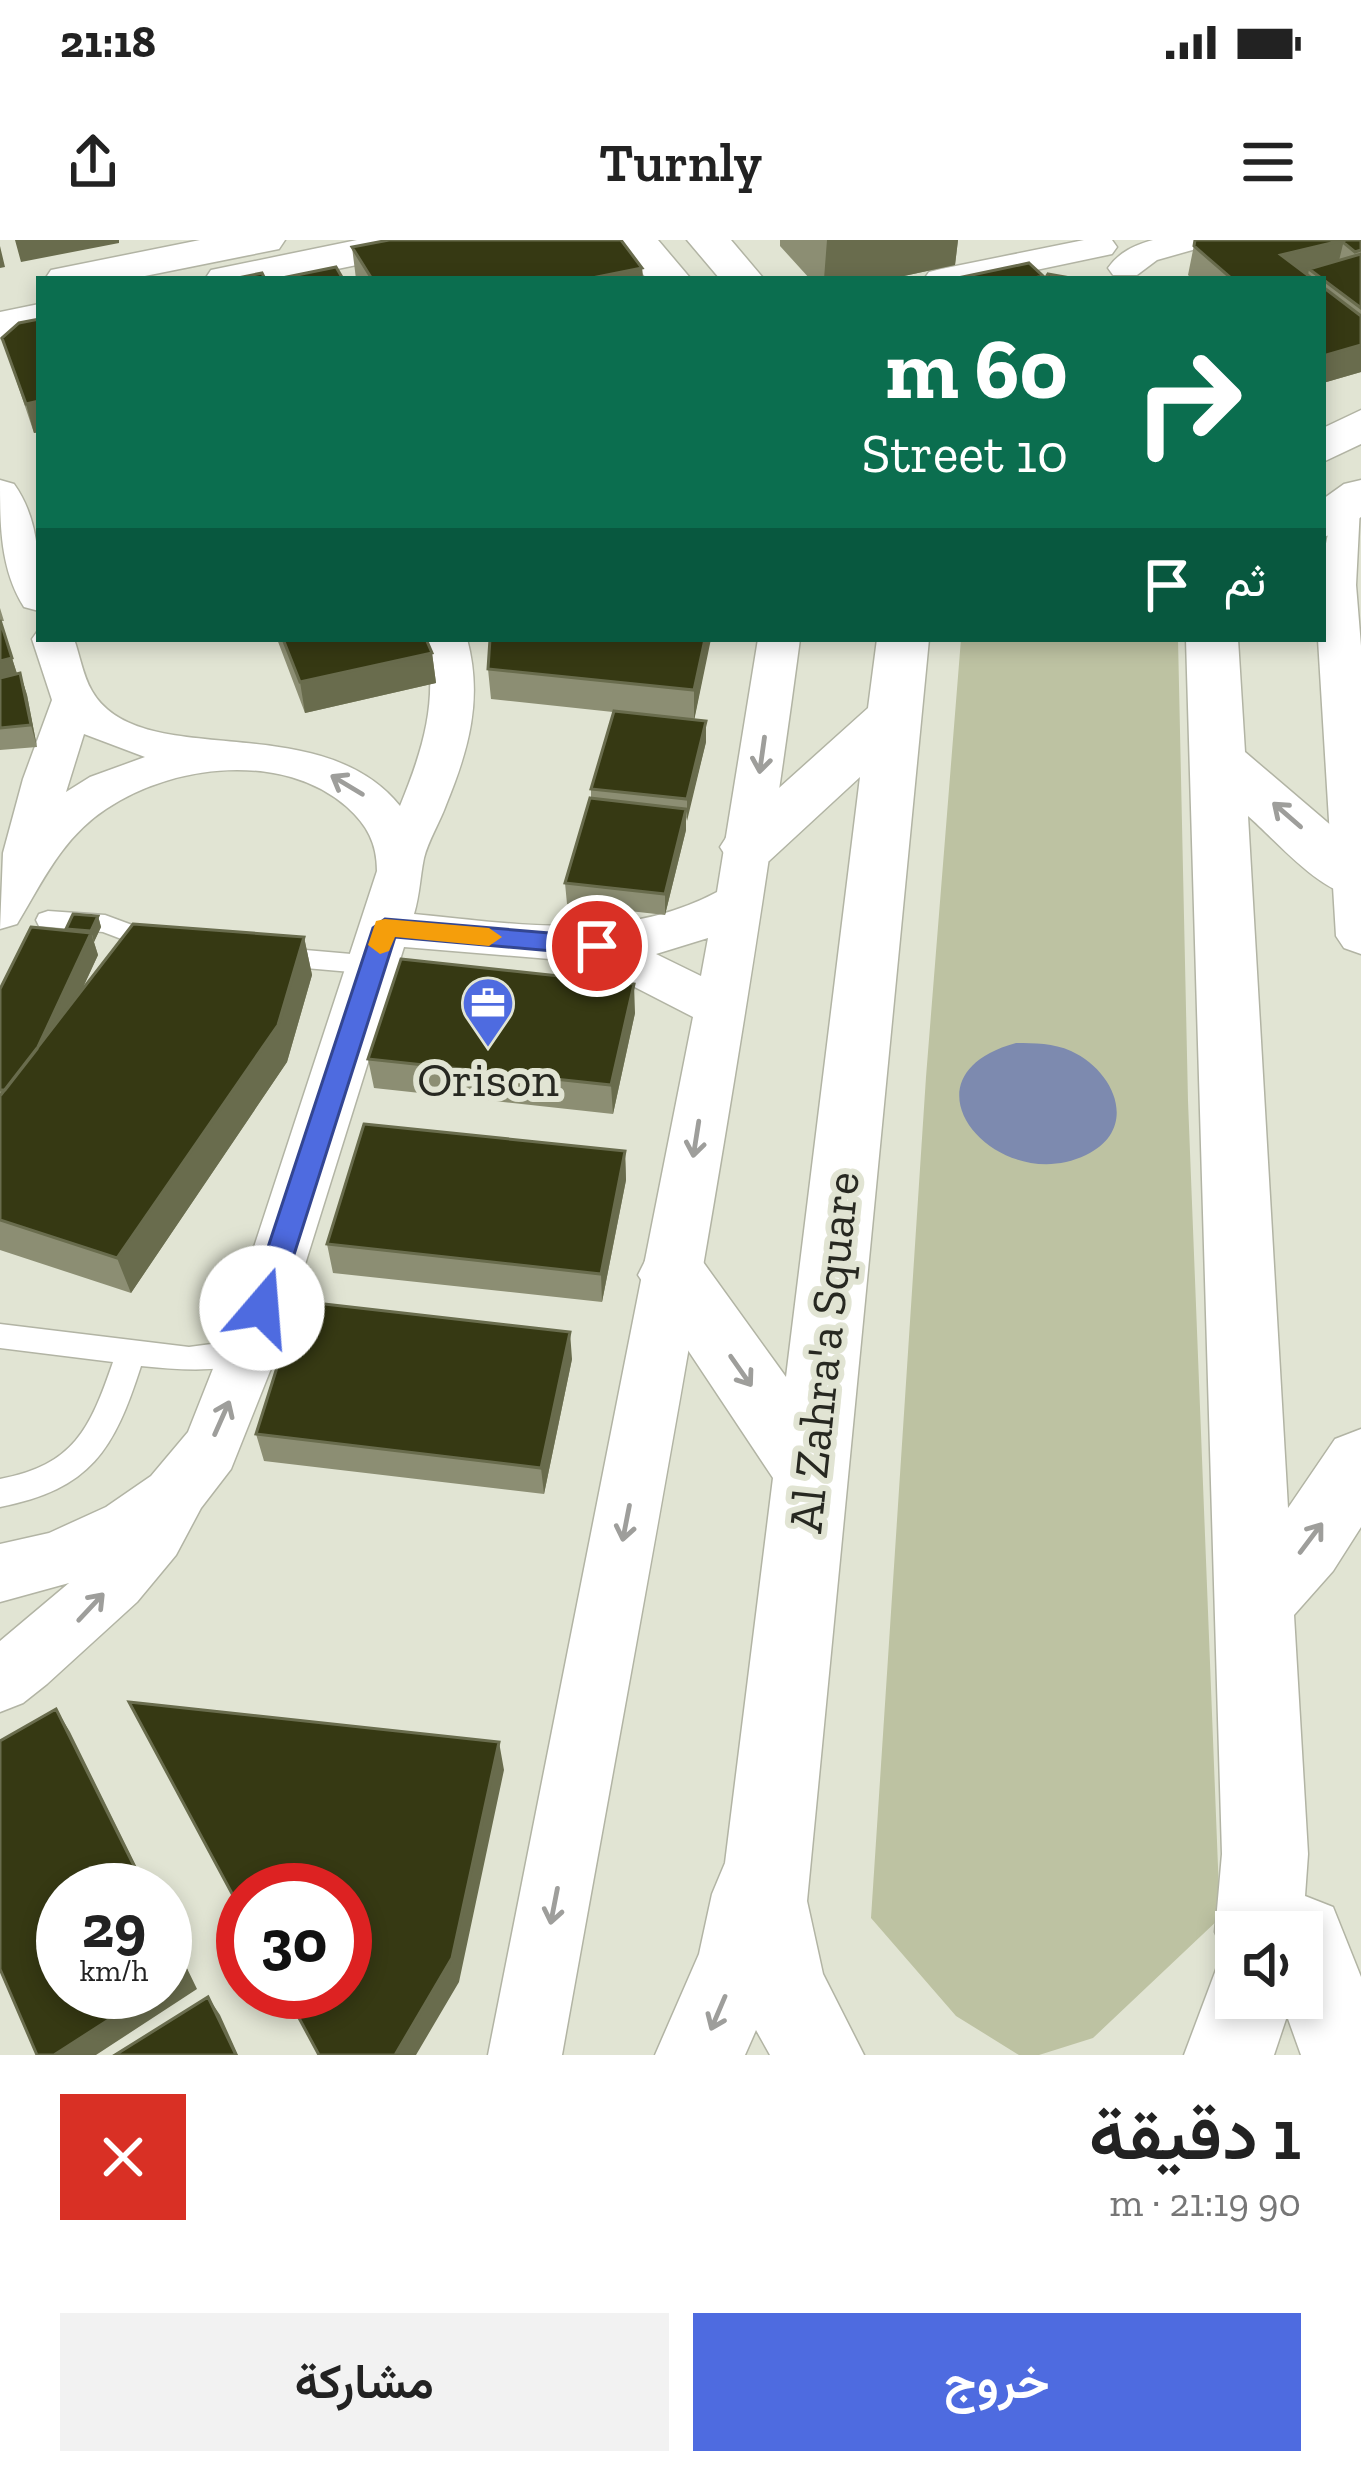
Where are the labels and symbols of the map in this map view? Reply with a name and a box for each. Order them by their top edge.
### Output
one-way arrow [750,735,773,774]
one-way arrow [331,773,365,797]
one-way arrow [1272,802,1303,829]
pin [546,895,648,997]
office icon: Orison [460,975,516,1049]
place label: Orison [417,1051,559,1108]
one-way arrow [683,1119,706,1158]
street label: Al Zahra'a Square [776,1169,871,1535]
position arrow [199,1245,325,1371]
one-way arrow [727,1354,753,1387]
one-way arrow [213,1400,235,1436]
one-way arrow [614,1502,637,1541]
one-way arrow [1297,1522,1323,1555]
one-way arrow [76,1593,104,1623]
speed limit sign: 30 [216,1863,372,2019]
one-way arrow [542,1886,564,1925]
one-way arrow [706,1994,728,2030]

